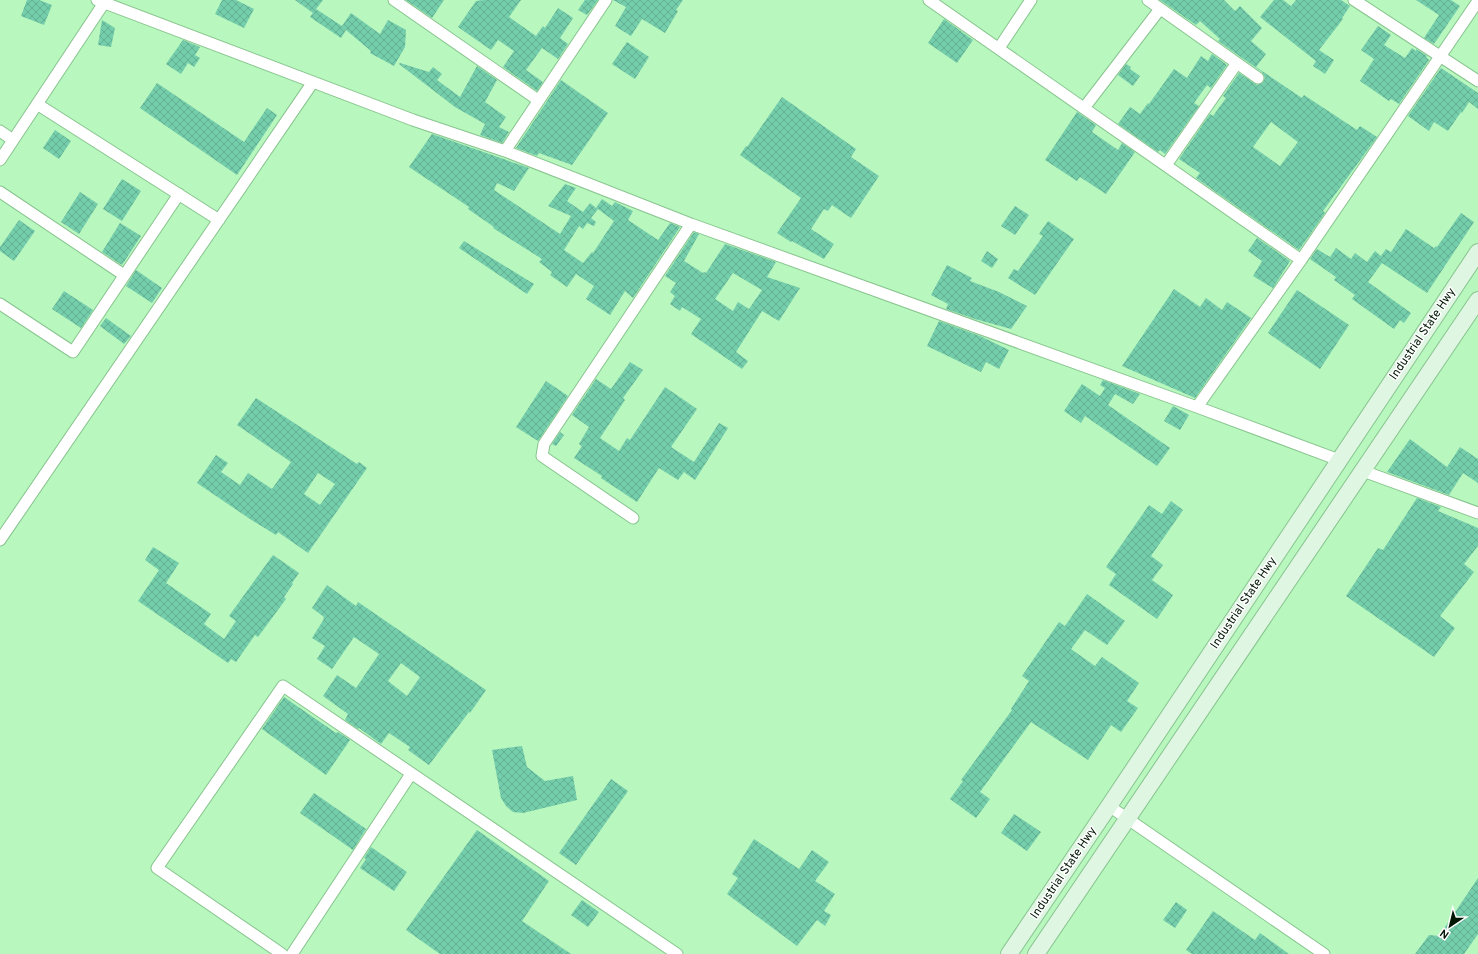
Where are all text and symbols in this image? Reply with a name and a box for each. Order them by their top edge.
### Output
street label: Industrial State Hwy [1386,285,1460,383]
street label: Industrial State Hwy [1207,554,1281,652]
street label: Industrial State Hwy [1027,824,1101,922]
north arrow [1430,906,1470,946]
text: N [1438,925,1452,941]

